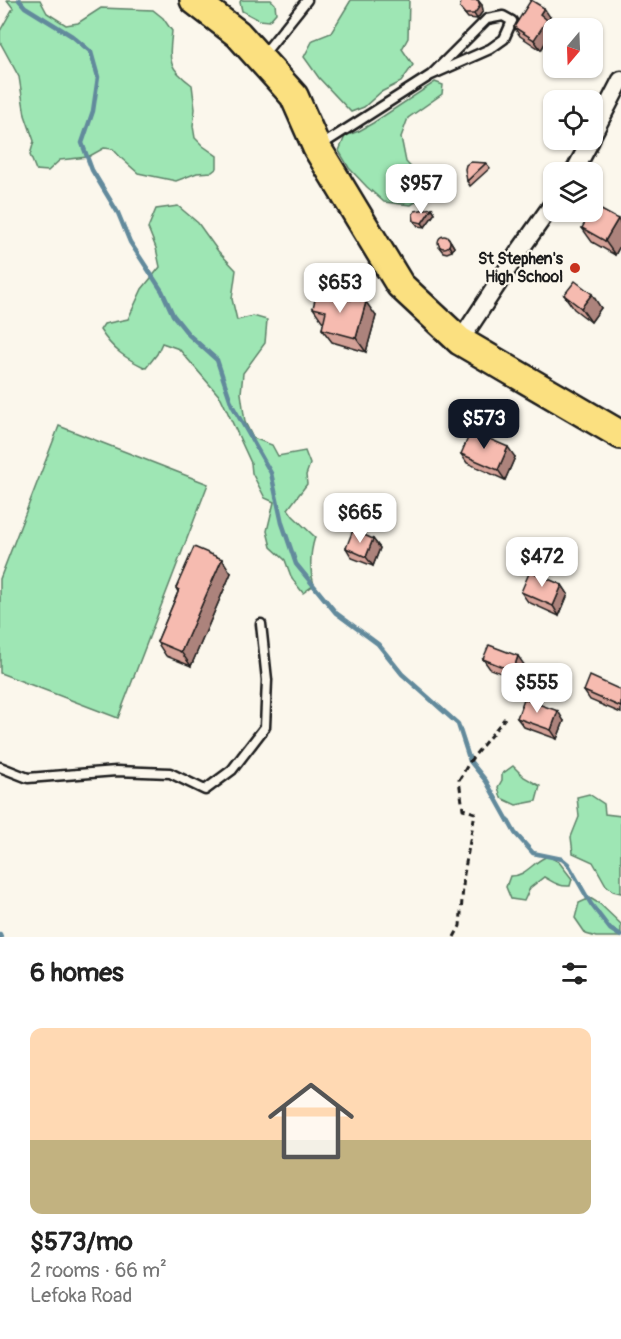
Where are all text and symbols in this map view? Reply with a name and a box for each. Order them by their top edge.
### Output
north arrow [543,18,603,78]
map controls [543,18,603,222]
button: locate [543,90,603,150]
button: layers [543,162,603,222]
pin: $957 [385,164,457,215]
text: $957 [400,171,442,196]
place label: St Stephen's High School [478,249,564,287]
marker: St Stephen's High School [568,261,582,275]
pin: $653 [304,263,376,314]
text: $653 [318,270,362,295]
pin: $573 [448,399,520,450]
text: $573 [462,406,506,431]
pin: $665 [324,493,396,544]
text: $665 [338,500,382,525]
pin: $472 [506,537,578,588]
text: $472 [520,544,564,569]
pin: $555 [501,663,573,714]
text: $555 [515,670,559,695]
text: 6 homes [30,957,124,989]
icon: filters [558,957,591,990]
icon: home [257,1067,365,1175]
text: $573/mo [30,1226,133,1258]
text: 2 rooms · 66 m² [30,1258,167,1283]
text: Lefoka Road [30,1283,132,1308]

